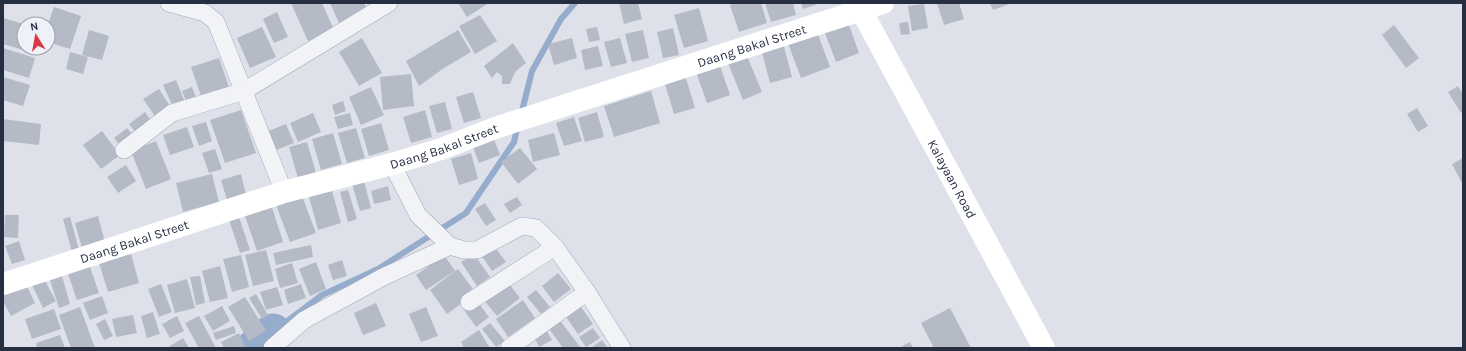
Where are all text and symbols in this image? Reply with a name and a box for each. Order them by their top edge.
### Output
north arrow [16,16,56,56]
text: N [29,20,39,34]
street label: Daang Bakal Street [695,21,808,70]
street label: Daang Bakal Street [388,120,500,172]
street label: Kalayaan Road [925,137,980,221]
street label: Daang Bakal Street [78,216,190,266]

